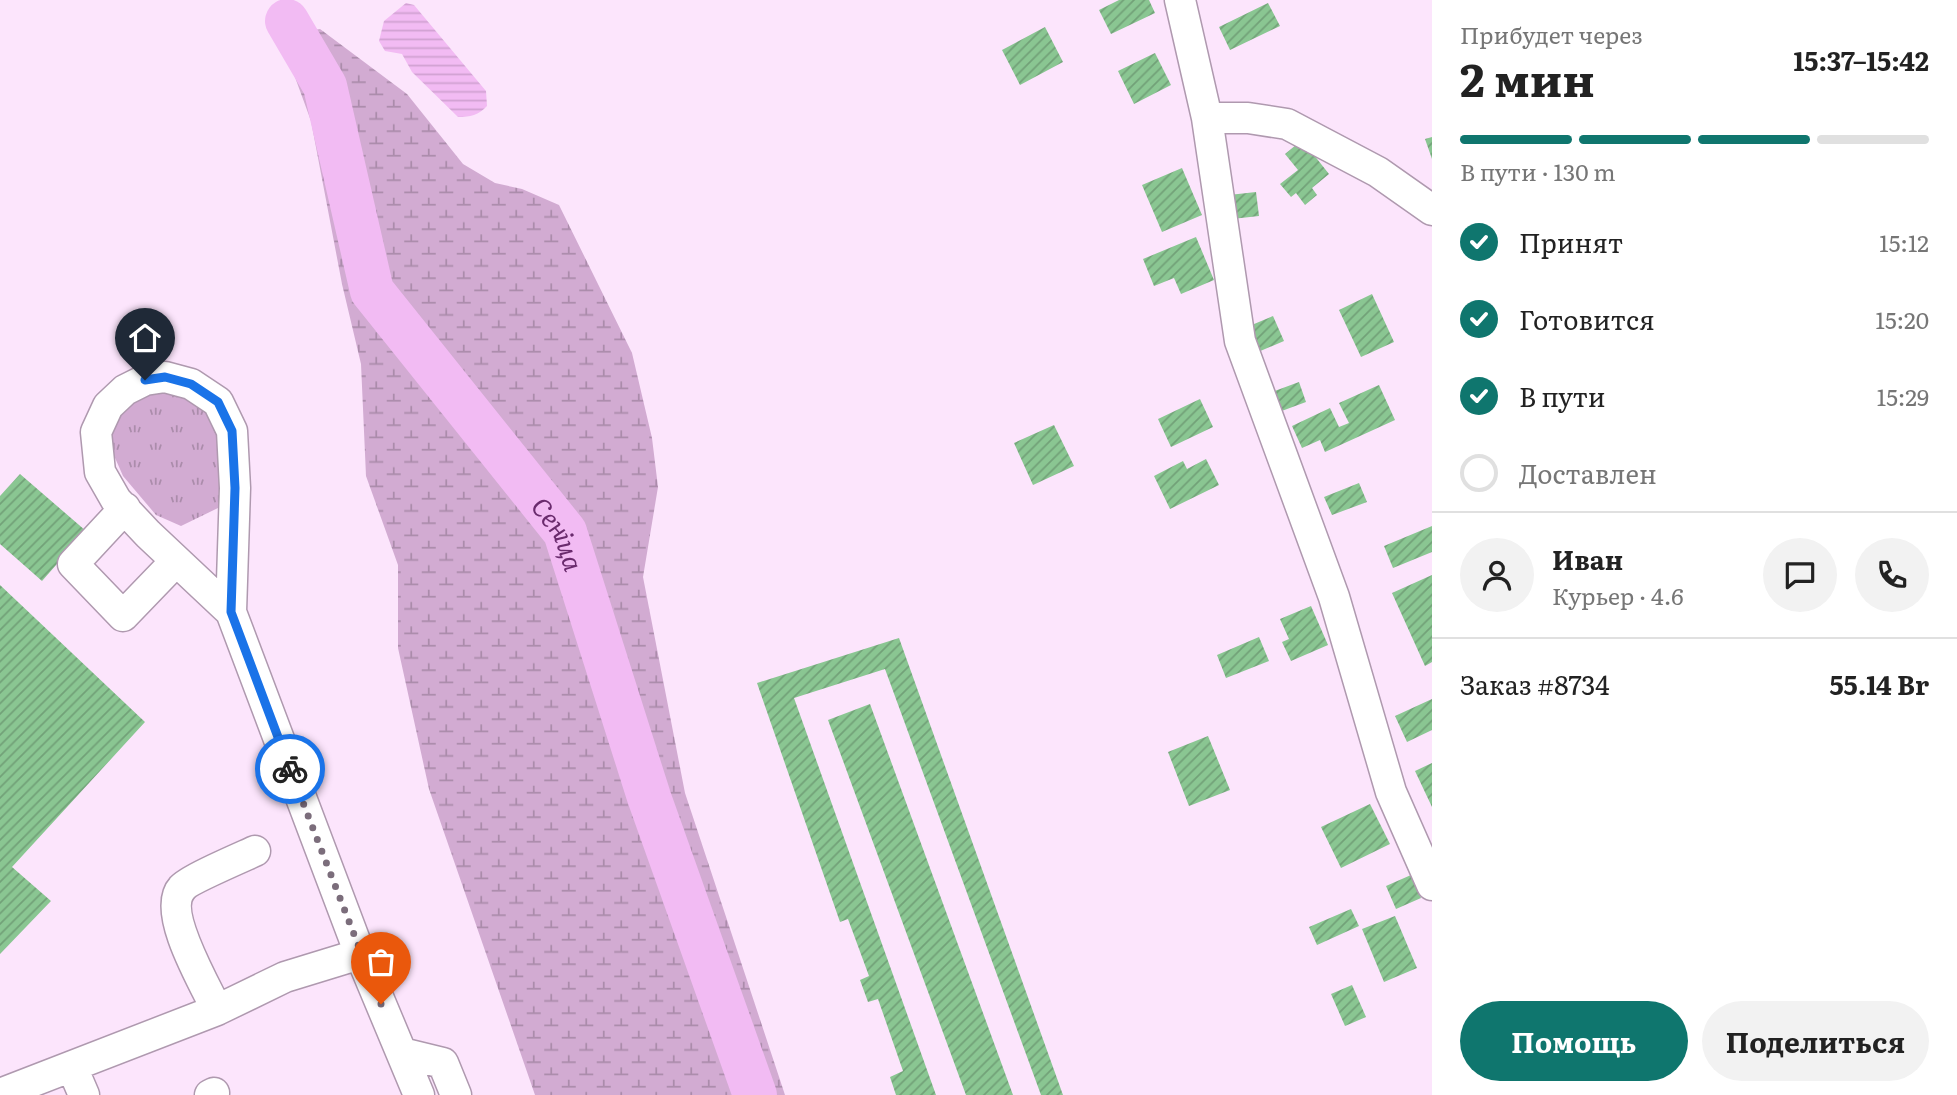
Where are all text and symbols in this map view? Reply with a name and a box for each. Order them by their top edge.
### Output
text: Прибудет через [1460,17,1643,51]
text: 15:37–15:42 [1794,40,1929,79]
text: 2 мин [1460,43,1595,111]
text: В пути · 130 m [1460,154,1615,188]
text: Принят [1519,222,1623,261]
icon: check [1460,223,1498,261]
text: 15:12 [1879,225,1929,259]
text: Готовится [1519,299,1655,338]
icon: check [1460,300,1498,338]
text: 15:20 [1876,302,1929,336]
pin [115,308,175,380]
icon: home [126,319,164,357]
text: В пути [1519,376,1606,415]
icon: check [1460,377,1498,415]
text: 15:29 [1877,379,1929,413]
text: Доставлен [1519,453,1657,492]
water label: Сеніца [524,487,595,575]
button: person [1460,538,1534,612]
button: chat [1763,538,1837,612]
button: phone [1855,538,1929,612]
text: Иван [1552,539,1623,578]
text: Курьер · 4.6 [1552,578,1684,612]
text: Заказ #8734 [1460,664,1610,703]
text: 55.14 Br [1829,664,1929,703]
courier [255,734,325,804]
icon: bike [271,750,309,788]
pin [351,932,411,1004]
icon: bag [362,943,400,981]
button: Помощь [1460,1001,1688,1081]
button: Поделиться [1702,1001,1929,1081]

